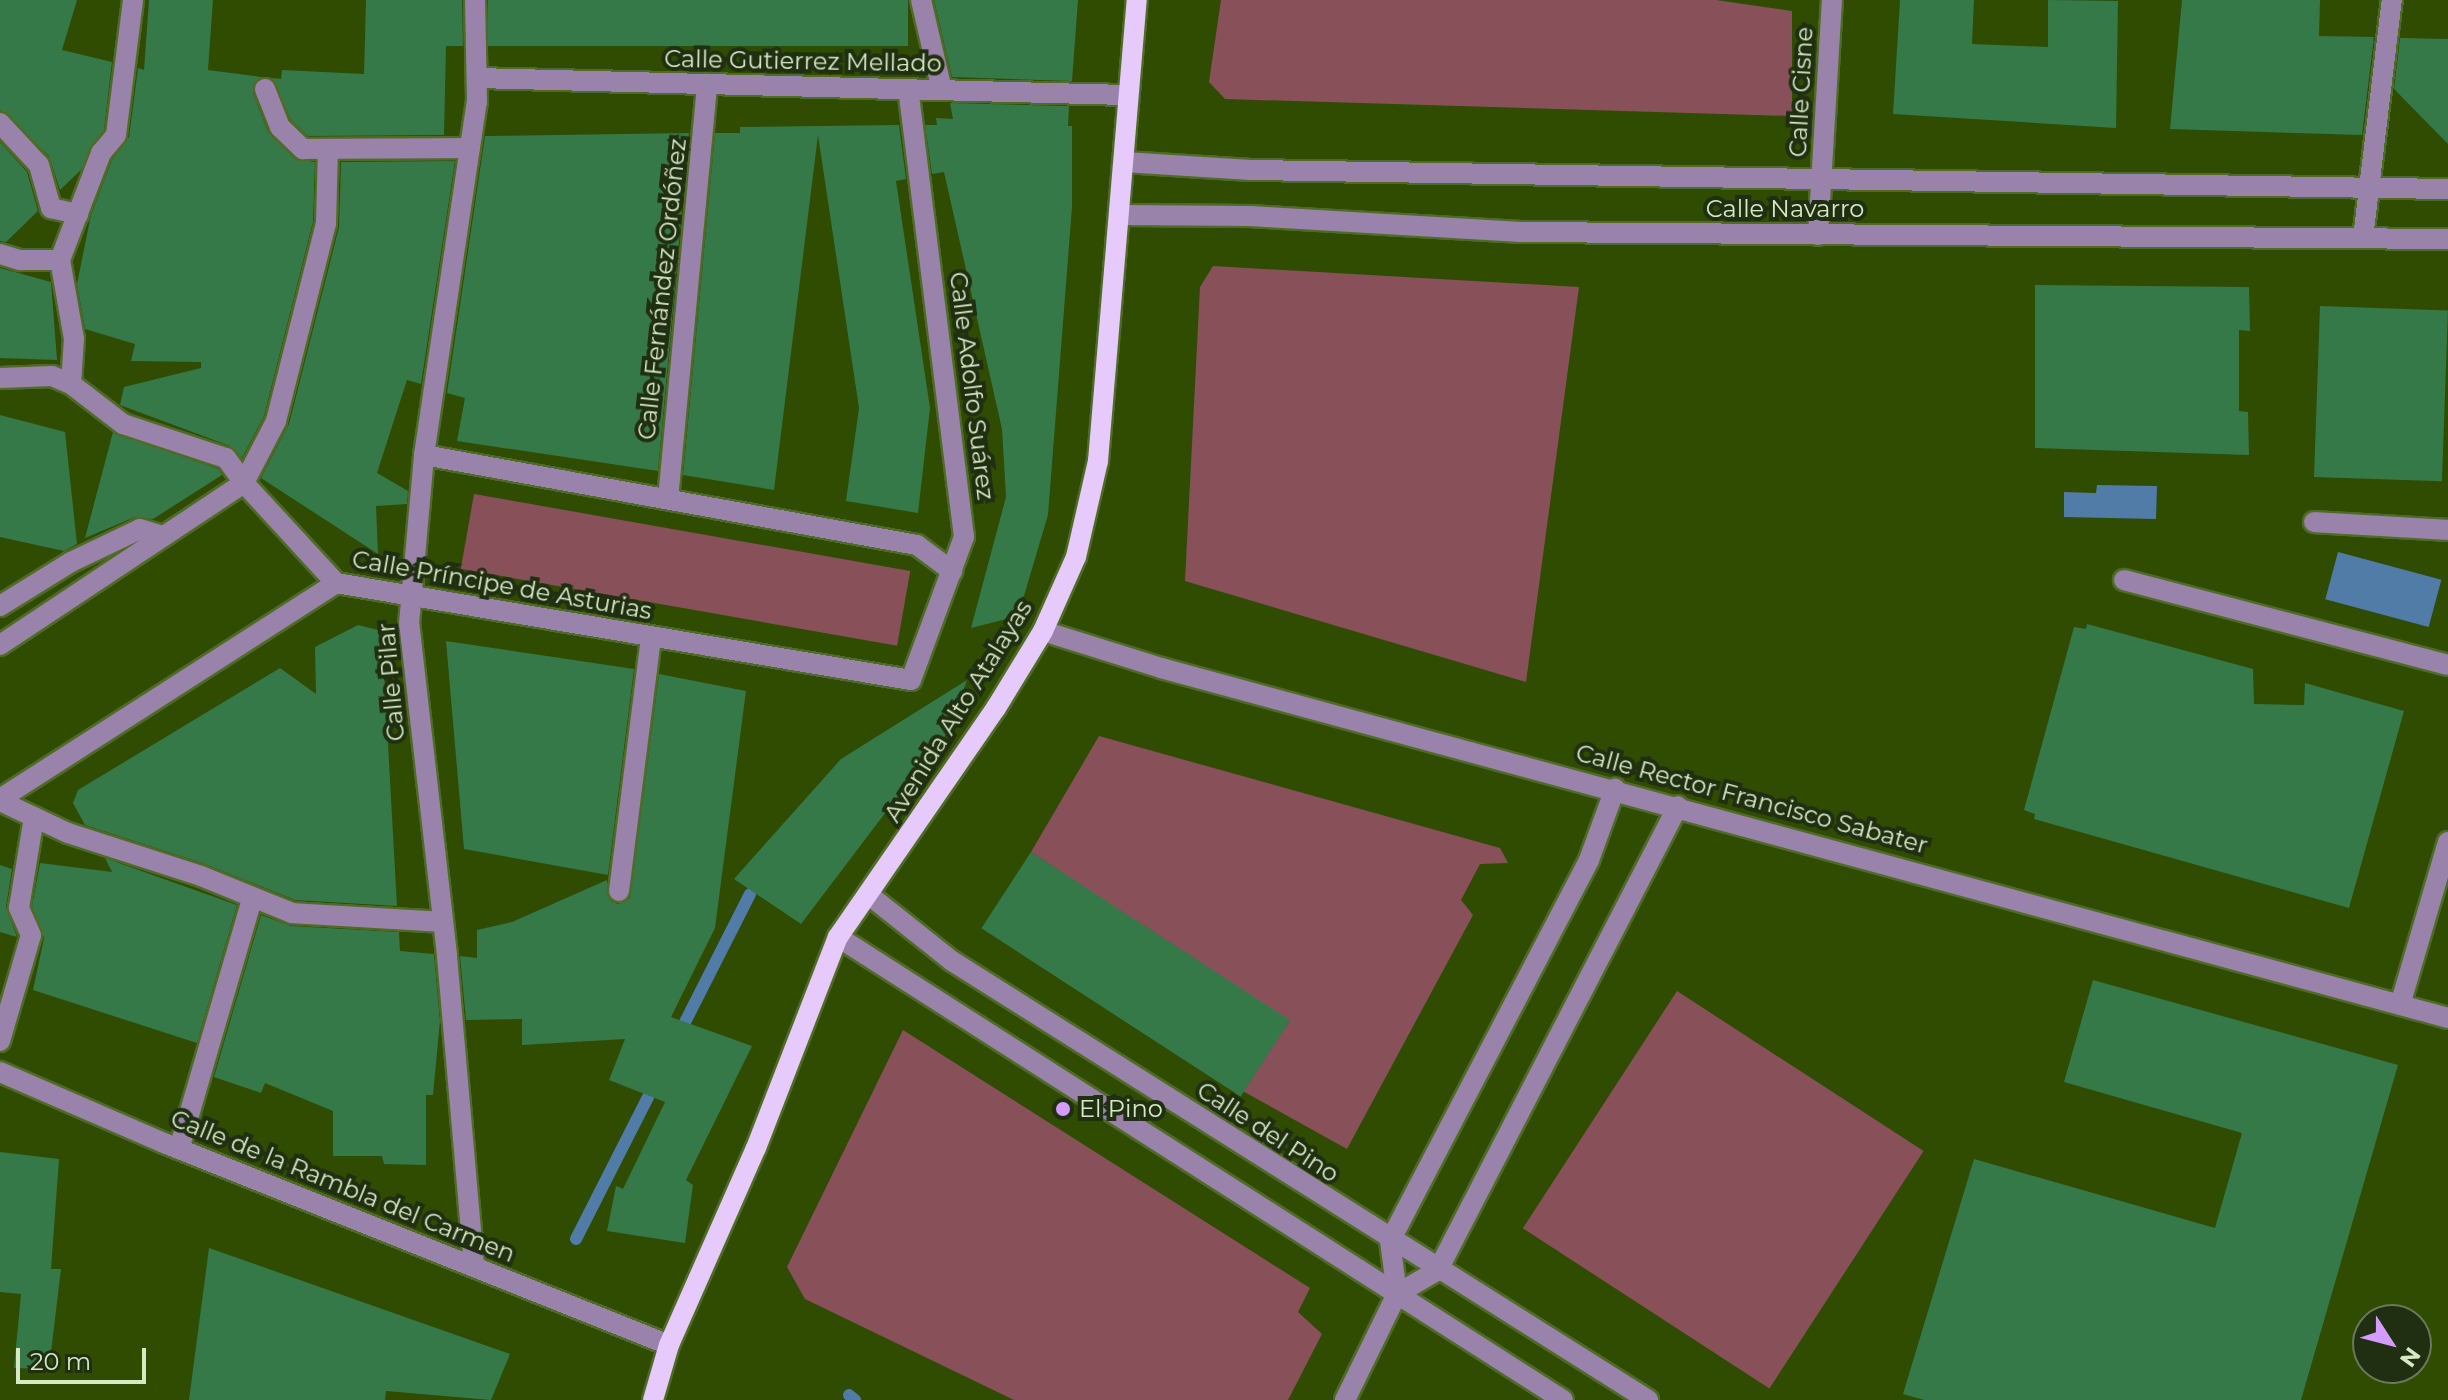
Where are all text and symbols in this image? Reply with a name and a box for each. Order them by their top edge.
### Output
street label: Calle Cisne [1783,26,1819,158]
street label: Calle Gutierrez Mellado [664,44,942,78]
street label: Calle Fernández Ordóñez [632,137,692,441]
street label: Calle Navarro [1706,195,1864,223]
street label: Calle Adolfo Suárez [944,270,1000,502]
street label: Calle Príncipe de Asturias [350,544,654,626]
street label: Avenida Alto Atalayas [878,595,1038,827]
street label: Calle Pilar [371,622,411,742]
street label: Calle Rector Francisco Sabater [1573,738,1931,860]
street label: Calle del Pino [1192,1075,1344,1189]
place label: El Pino [1079,1095,1163,1123]
marker: El Pino [1054,1100,1072,1118]
street label: Calle de la Rambla del Carmen [167,1104,519,1268]
north arrow [2352,1304,2432,1384]
scale bar [20,1332,150,1382]
text: N [2394,1342,2426,1372]
text: 20 m [30,1347,91,1376]

